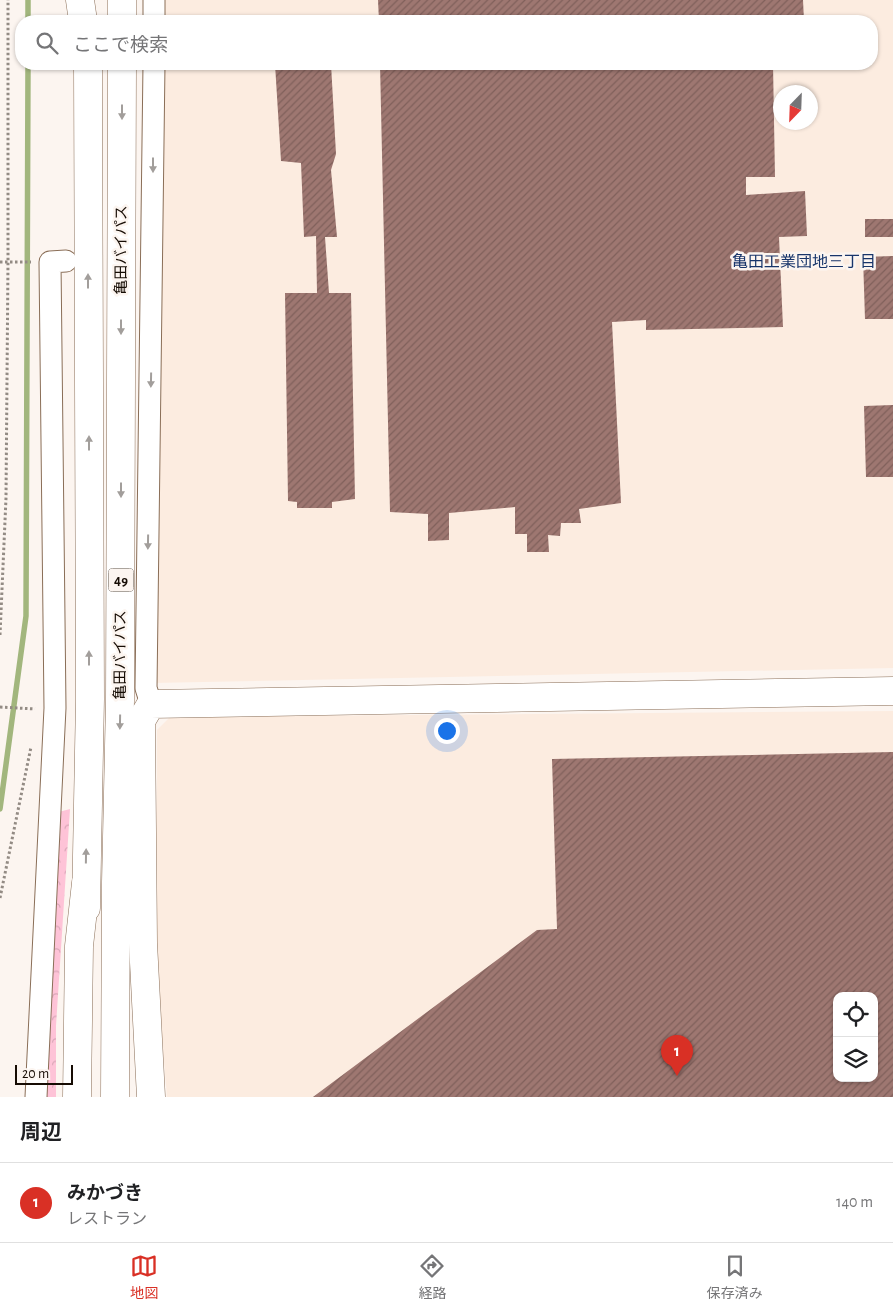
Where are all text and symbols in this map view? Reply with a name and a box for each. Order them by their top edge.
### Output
search box [15,15,878,70]
icon: search [33,29,61,57]
text: ここで検索 [73,36,168,55]
north arrow [773,85,818,130]
one-way arrow [118,105,126,121]
one-way arrow [149,157,157,173]
street label: 亀田バイパス [113,205,129,295]
district label: 亀田工業団地三丁目 [732,253,876,270]
one-way arrow [84,273,92,289]
one-way arrow [117,320,125,336]
one-way arrow [147,372,155,388]
one-way arrow [85,435,93,451]
one-way arrow [117,482,125,498]
one-way arrow [144,535,152,551]
road number: 49 [108,568,134,592]
street label: 亀田バイパス [112,610,128,700]
one-way arrow [85,650,93,666]
one-way arrow [116,715,124,731]
your location [434,718,460,744]
one-way arrow [82,848,90,864]
map controls [833,992,878,1082]
button: locate [833,992,878,1037]
pin: 1 [661,1035,693,1076]
button: layers [833,1037,878,1082]
scale bar [15,1062,72,1085]
text: 20 m [22,1067,49,1081]
text: 周辺 [20,1122,62,1143]
text: みかづき [67,1184,143,1203]
text: 1 [33,1194,39,1210]
text: 140 m [836,1194,873,1210]
text: レストラン [67,1211,147,1227]
tab: 地図 [130,1252,158,1303]
tab: 経路 [418,1252,446,1303]
tab: 保存済み [707,1252,763,1303]

